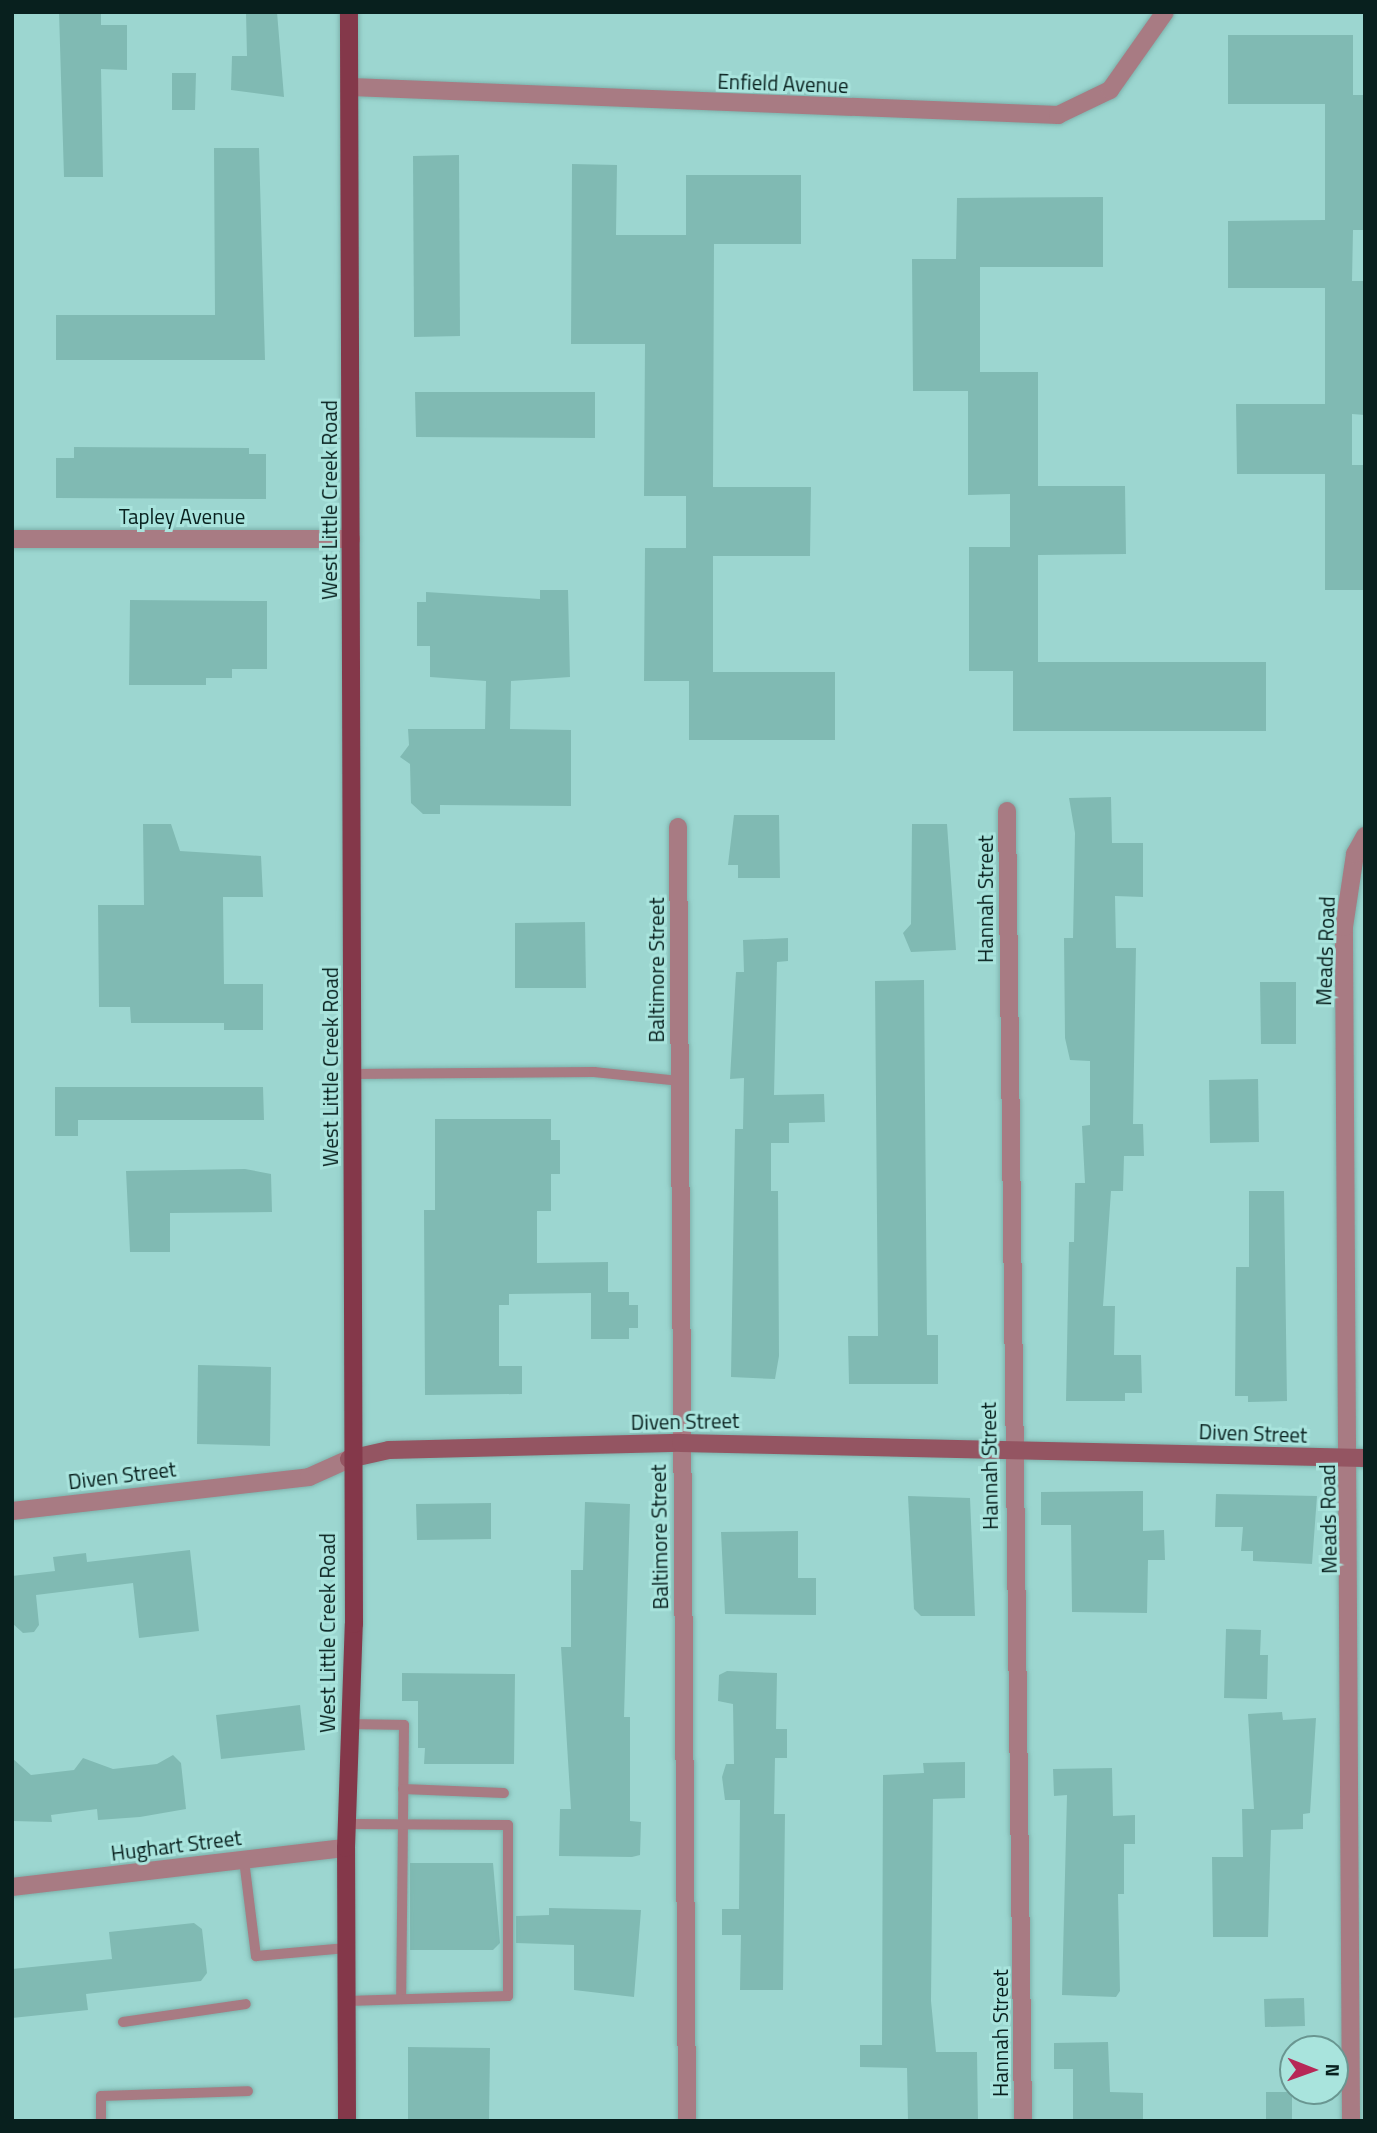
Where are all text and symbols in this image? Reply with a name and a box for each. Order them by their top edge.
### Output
street label: Enfield Avenue [717,68,849,98]
street label: West Little Creek Road [316,400,342,600]
street label: Tapley Avenue [119,503,245,529]
street label: Hannah Street [972,835,998,963]
street label: Meads Road [1310,896,1340,1006]
street label: Baltimore Street [643,897,669,1043]
street label: West Little Creek Road [317,967,343,1167]
street label: Hannah Street [975,1402,1003,1530]
street label: Diven Street [630,1407,740,1435]
street label: Diven Street [1198,1419,1308,1447]
street label: Diven Street [67,1456,177,1494]
street label: Baltimore Street [645,1464,673,1610]
street label: Meads Road [1314,1464,1342,1574]
street label: West Little Creek Road [314,1533,340,1733]
street label: Hughart Street [109,1824,243,1866]
street label: Hannah Street [987,1969,1013,2097]
north arrow [1279,2035,1349,2105]
text: N [1319,2063,1348,2077]

